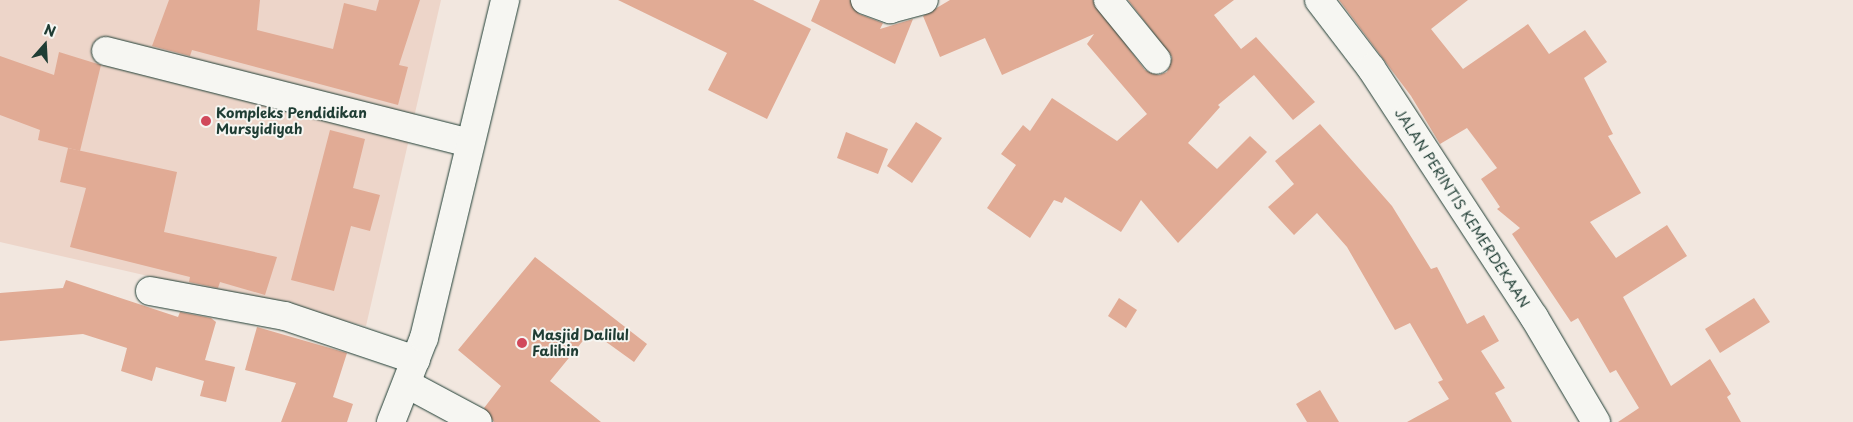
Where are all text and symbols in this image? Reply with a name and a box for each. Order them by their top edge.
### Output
text: N [41,19,59,42]
north arrow [20,20,70,70]
place label: Kompleks Pendidikan Mursyidiyah [216,105,367,138]
street label: JALAN PERINTIS KEMERDEKAAN [1391,105,1533,311]
marker: Kompleks Pendidikan Mursyidiyah [200,115,212,127]
place label: Masjid Dalilul Falihin [532,327,629,360]
marker: Masjid Dalilul Falihin [516,337,528,349]

